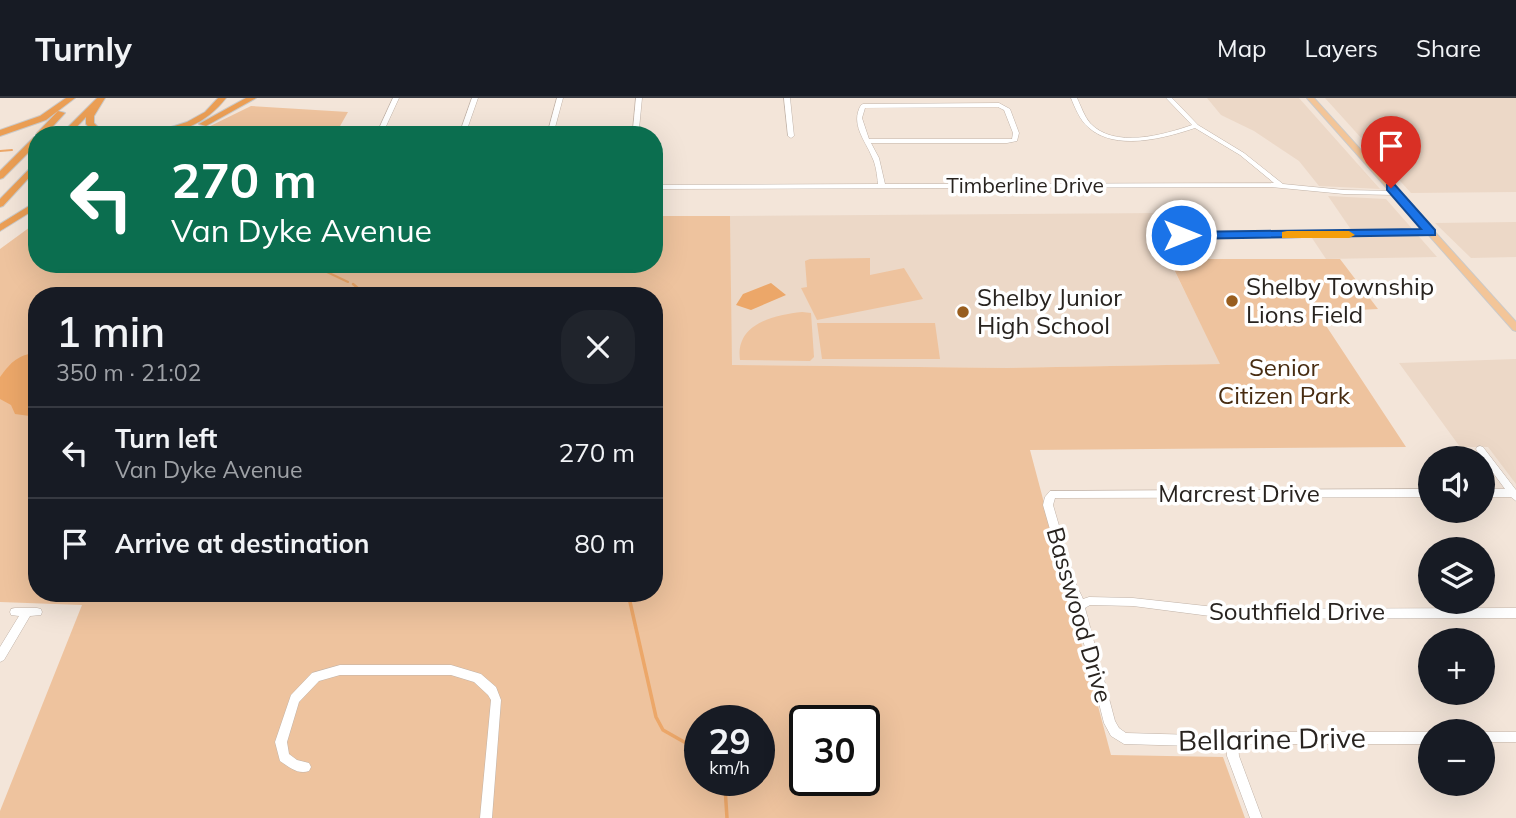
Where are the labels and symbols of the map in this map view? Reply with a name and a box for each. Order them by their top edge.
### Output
pin [1361,116,1421,188]
street label: Timberline Drive [946,172,1104,198]
position arrow [1144,198,1218,272]
place label: Shelby Township Lions Field [1246,271,1434,329]
place label: Shelby Junior High School [977,282,1122,340]
marker: Shelby Township Lions Field [1224,293,1240,309]
marker: Shelby Junior High School [955,304,971,320]
park label: Senior Citizen Park [1218,352,1351,410]
street label: Marcrest Drive [1158,478,1320,508]
street label: Basswood Drive [1041,524,1119,706]
street label: Southfield Drive [1209,596,1385,626]
speed limit sign: 30 [789,705,880,796]
street label: Bellarine Drive [1178,719,1366,758]

